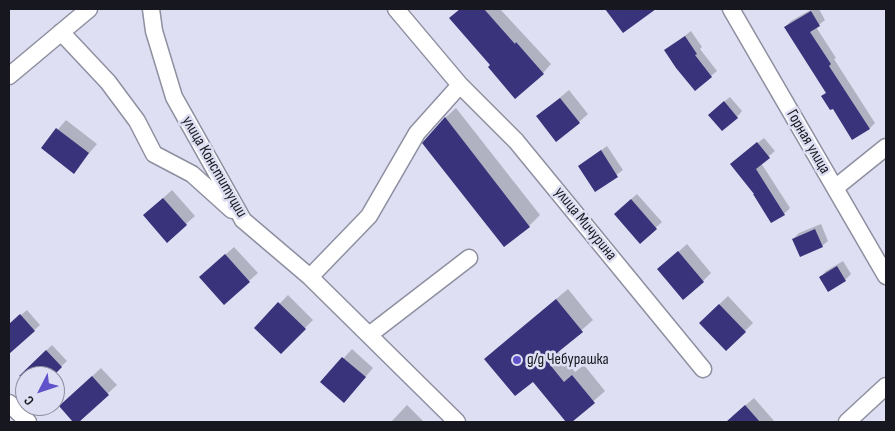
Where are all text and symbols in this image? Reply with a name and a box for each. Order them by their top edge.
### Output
street label: Горная улица [782,107,834,177]
street label: улица Конституции [177,113,251,221]
street label: улица Мичурина [550,183,620,265]
place label: д/д Чебурашка [527,350,609,370]
marker: д/д Чебурашка [511,354,523,366]
north arrow [15,366,65,416]
text: С [20,392,38,409]

